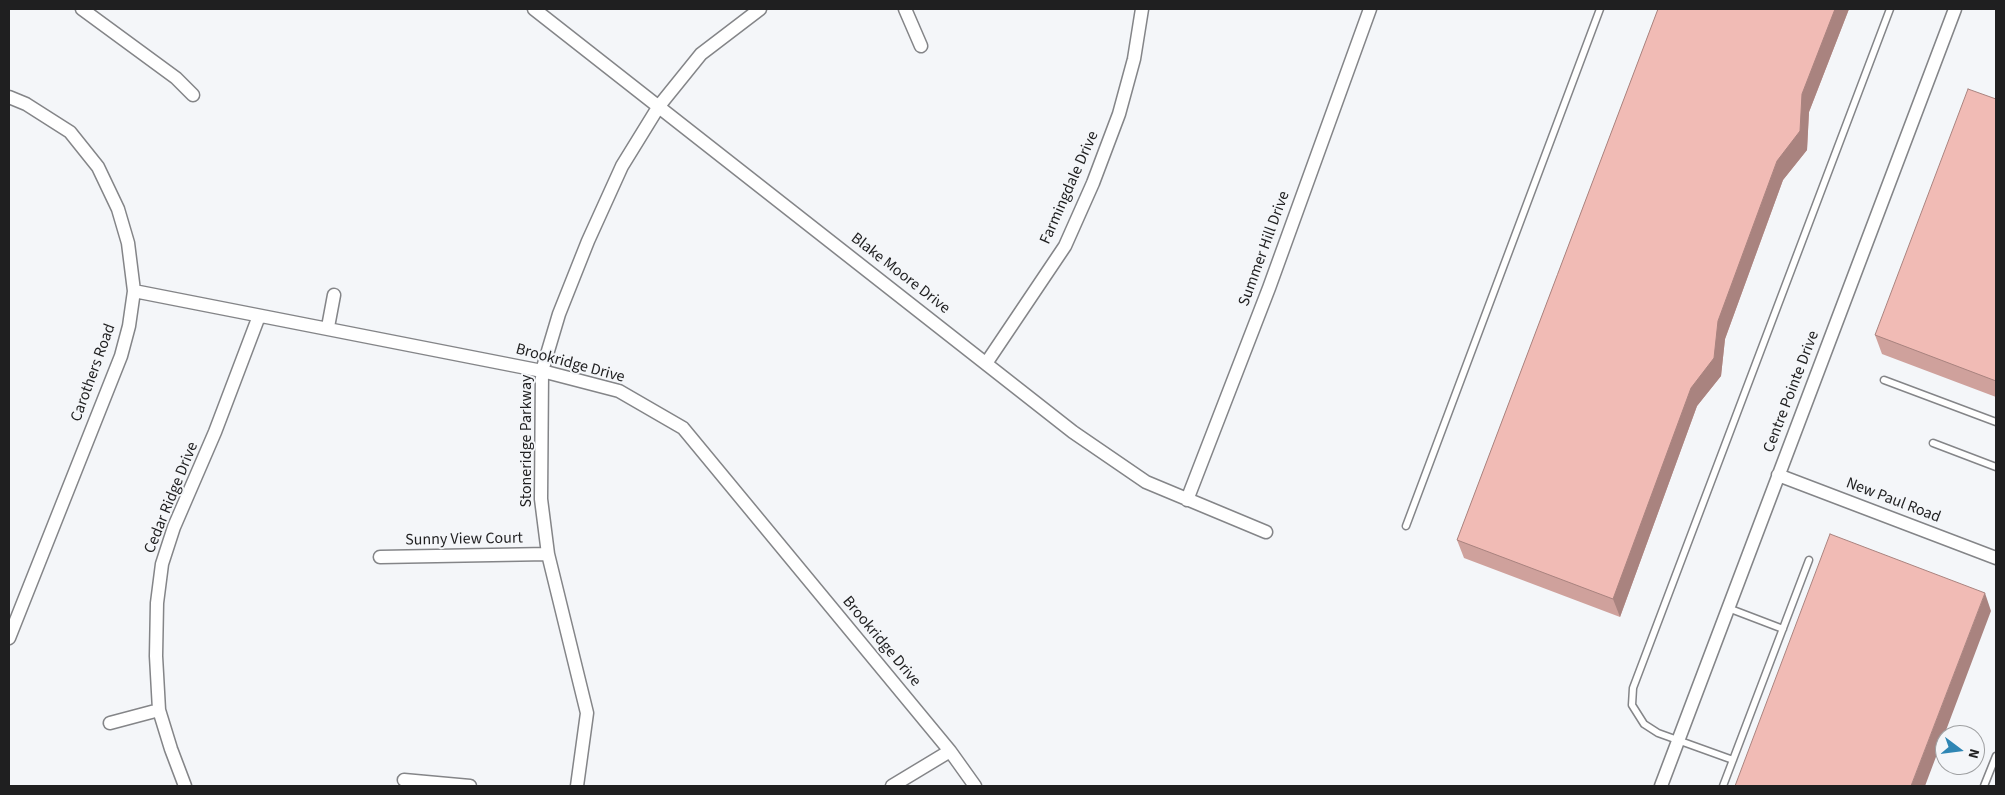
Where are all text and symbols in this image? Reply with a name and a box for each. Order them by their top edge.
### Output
street label: Farmingdale Drive [1036,129,1104,247]
street label: Summer Hill Drive [1235,189,1295,309]
street label: Blake Moore Drive [847,229,953,319]
street label: Carothers Road [67,321,121,425]
street label: Centre Pointe Drive [1760,328,1824,456]
street label: Brookridge Drive [513,340,627,388]
street label: Stoneridge Parkway [517,375,537,507]
street label: Cedar Ridge Drive [141,440,203,556]
street label: New Paul Road [1843,474,1943,528]
street label: Sunny View Court [405,529,523,551]
street label: Brookridge Drive [838,593,924,691]
north arrow [1935,725,1985,775]
text: N [1963,747,1984,761]

